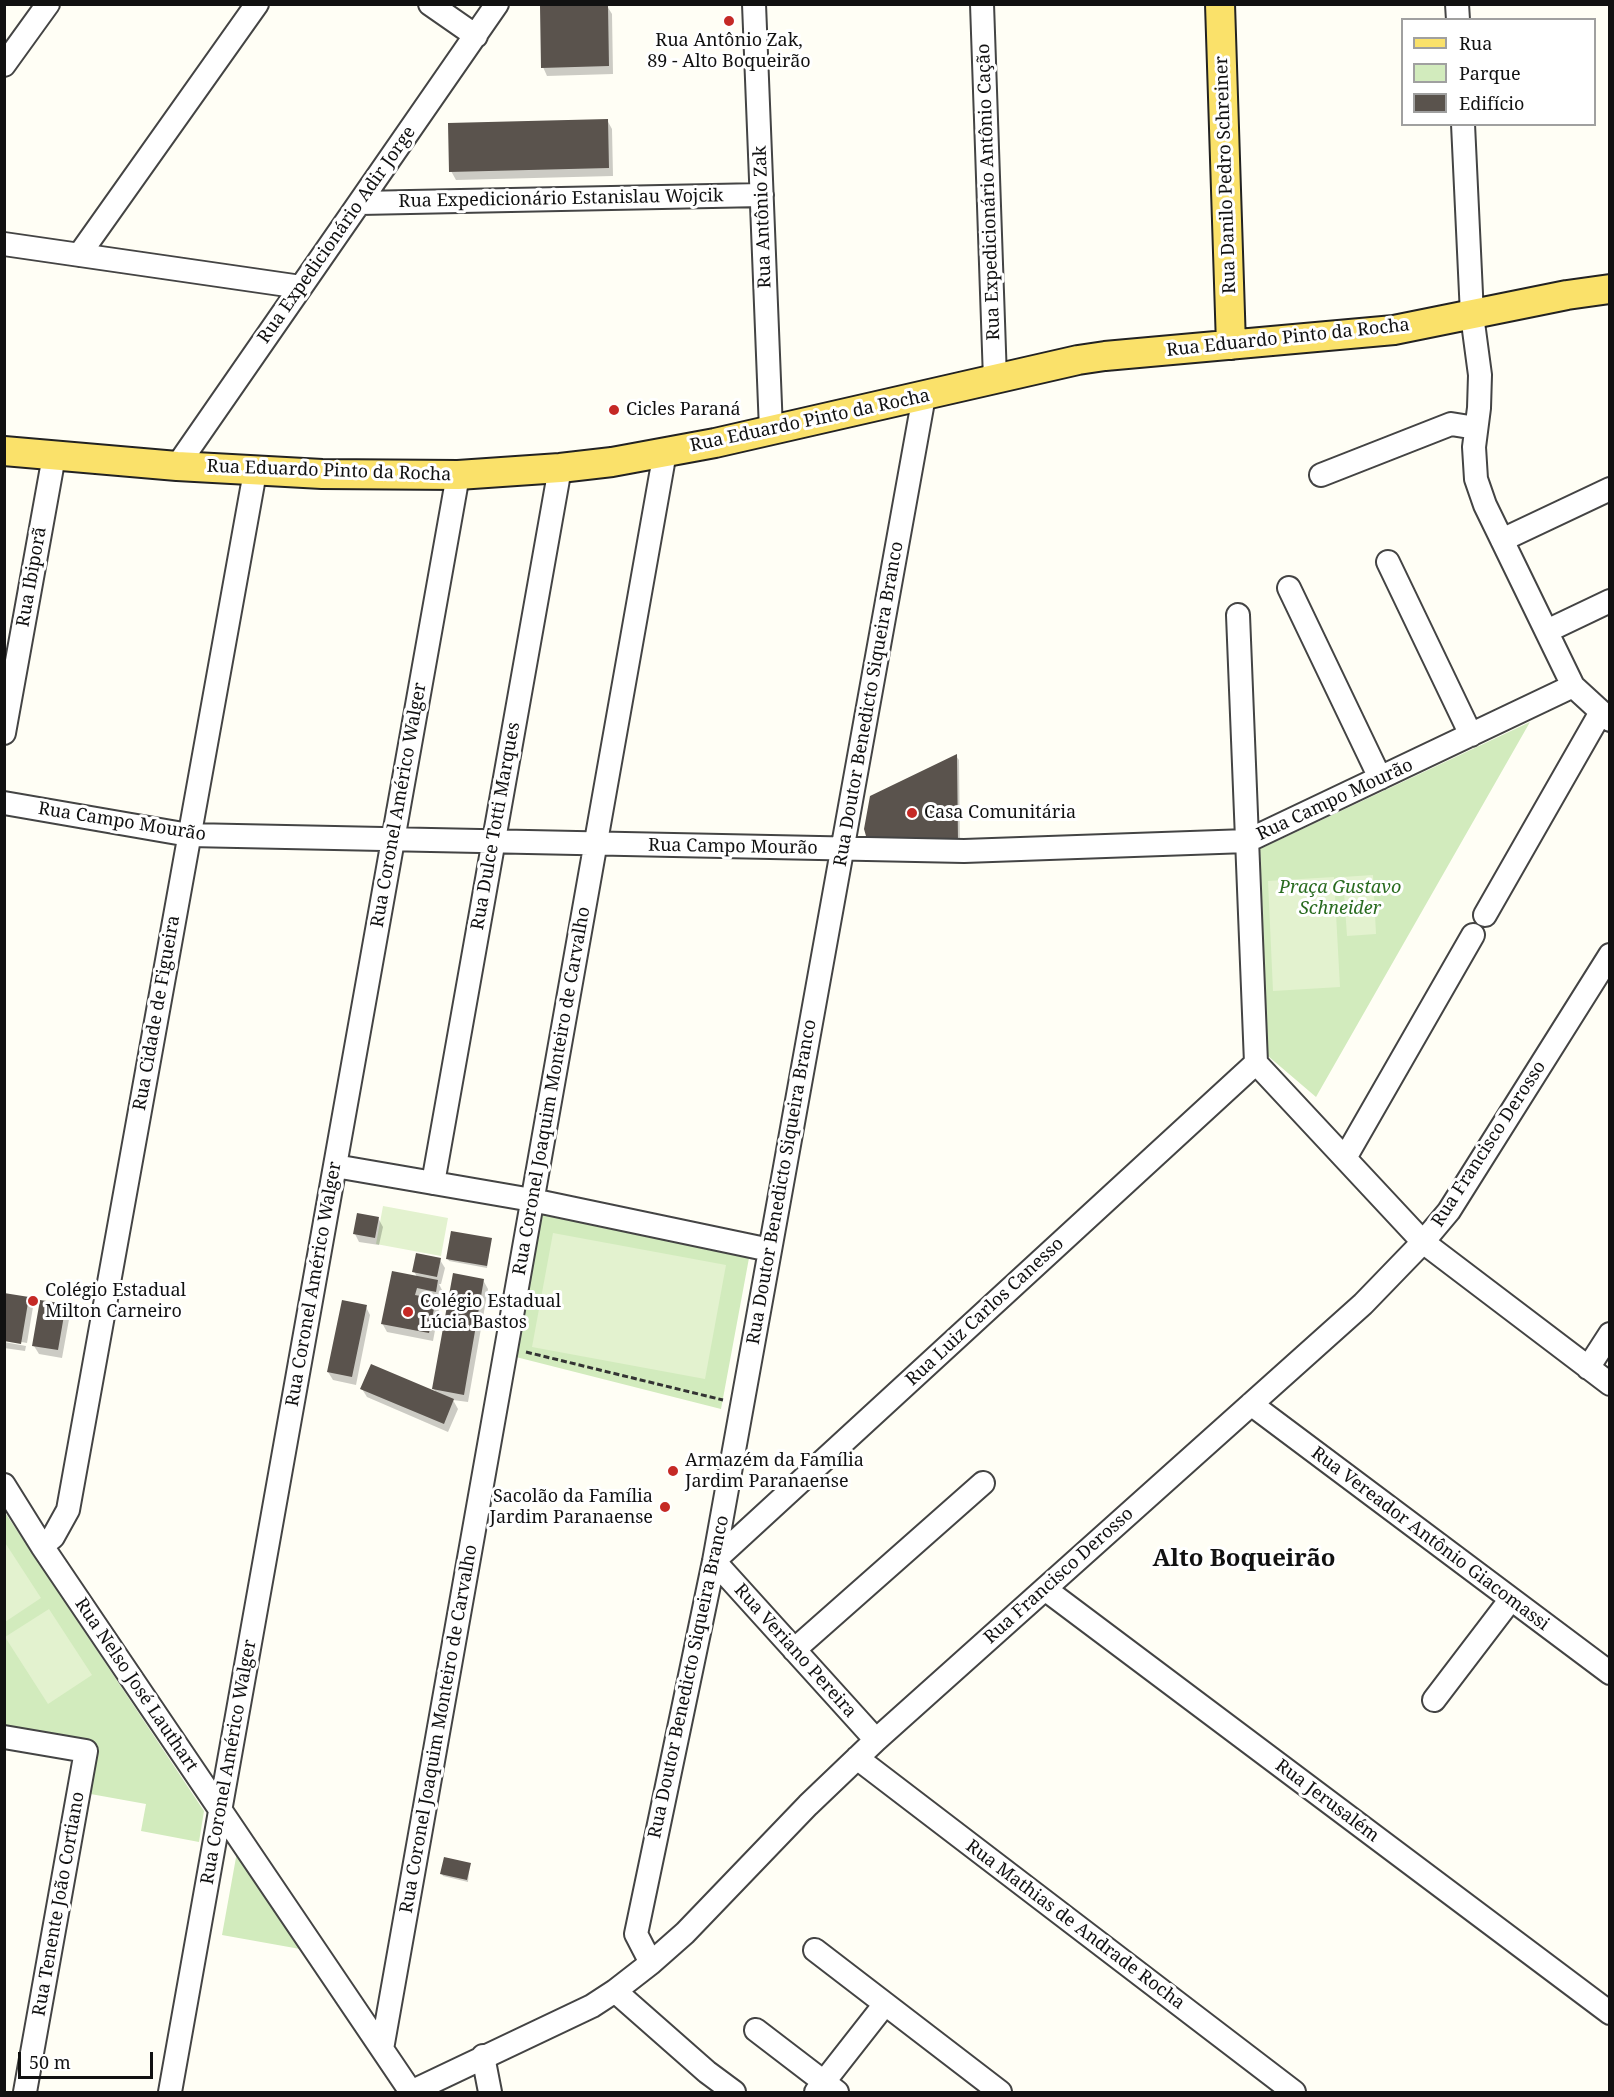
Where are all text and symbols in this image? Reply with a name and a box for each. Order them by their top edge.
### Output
marker: Rua Antônio Zak, 89 - Alto Boqueirão [722,14,736,28]
legend [1401,18,1596,126]
place label: Rua Antônio Zak, 89 - Alto Boqueirão [647,30,811,72]
text: Rua [1459,31,1492,55]
street label: Rua Expedicionário Antônio Cação [973,43,1005,341]
street label: Rua Danilo Pedro Schreiner [1211,56,1241,294]
text: Parque [1459,61,1521,85]
text: Edifício [1459,91,1524,115]
street label: Rua Expedicionário Adir Jorge [254,122,420,348]
street label: Rua Antônio Zak [750,145,776,289]
street label: Rua Expedicionário Estanislau Wojcik [398,185,724,213]
street label: Rua Eduardo Pinto da Rocha [1165,314,1411,362]
street label: Rua Eduardo Pinto da Rocha [688,385,932,457]
place label: Cicles Paraná [626,399,741,421]
marker: Cicles Paraná [607,403,621,417]
street label: Rua Eduardo Pinto da Rocha [206,456,452,486]
street label: Rua Ibiporã [13,525,51,629]
street label: Rua Doutor Benedicto Siqueira Branco [830,540,908,868]
street label: Rua Coronel Américo Walger [367,681,431,929]
street label: Rua Dulce Totti Marques [467,720,525,932]
street label: Rua Campo Mourão [1254,754,1416,846]
street label: Rua Campo Mourão [37,798,207,846]
place label: Casa Comunitária [924,802,1076,824]
marker: Casa Comunitária [905,806,919,820]
street label: Rua Campo Mourão [648,835,818,859]
park label: Praça Gustavo Schneider [1279,877,1401,920]
street label: Rua Coronel Joaquim Monteiro de Carvalho [509,905,595,1277]
street label: Rua Cidade de Figueira [129,914,185,1112]
street label: Rua Doutor Benedicto Siqueira Branco [743,1018,821,1346]
street label: Rua Francisco Derosso [1427,1057,1551,1231]
street label: Rua Coronel Américo Walger [282,1160,346,1408]
street label: Rua Luiz Carlos Canesso [902,1233,1068,1391]
place label: Colégio Estadual Milton Carneiro [45,1280,186,1322]
place label: Colégio Estadual Lúcia Bastos [420,1291,561,1334]
marker: Colégio Estadual Milton Carneiro [26,1294,40,1308]
marker: Colégio Estadual Lúcia Bastos [401,1305,415,1319]
street label: Rua Vereador Antônio Giacomassi [1307,1442,1553,1636]
place label: Armazém da Família Jardim Paranaense [685,1450,864,1492]
marker: Armazém da Família Jardim Paranaense [666,1464,680,1478]
place label: Sacolão da Família Jardim Paranaense [489,1486,653,1528]
marker: Sacolão da Família Jardim Paranaense [658,1500,672,1514]
street label: Rua Francisco Derosso [980,1503,1138,1649]
street label: Rua Doutor Benedicto Siqueira Branco [644,1513,734,1841]
street label: Rua Coronel Joaquim Monteiro de Carvalho [396,1543,482,1915]
district label: Alto Boqueirão [1152,1545,1336,1573]
street label: Rua Veriano Pereira [729,1580,861,1722]
street label: Rua Nelso José Lauthart [70,1594,202,1776]
street label: Rua Coronel Américo Walger [197,1638,261,1886]
street label: Rua Jerusalém [1271,1755,1383,1847]
street label: Rua Tenente João Cortiano [29,1790,89,2018]
street label: Rua Mathias de Andrade Rocha [961,1836,1189,2014]
scale bar [21,2040,156,2078]
text: 50 m [29,2050,71,2074]

